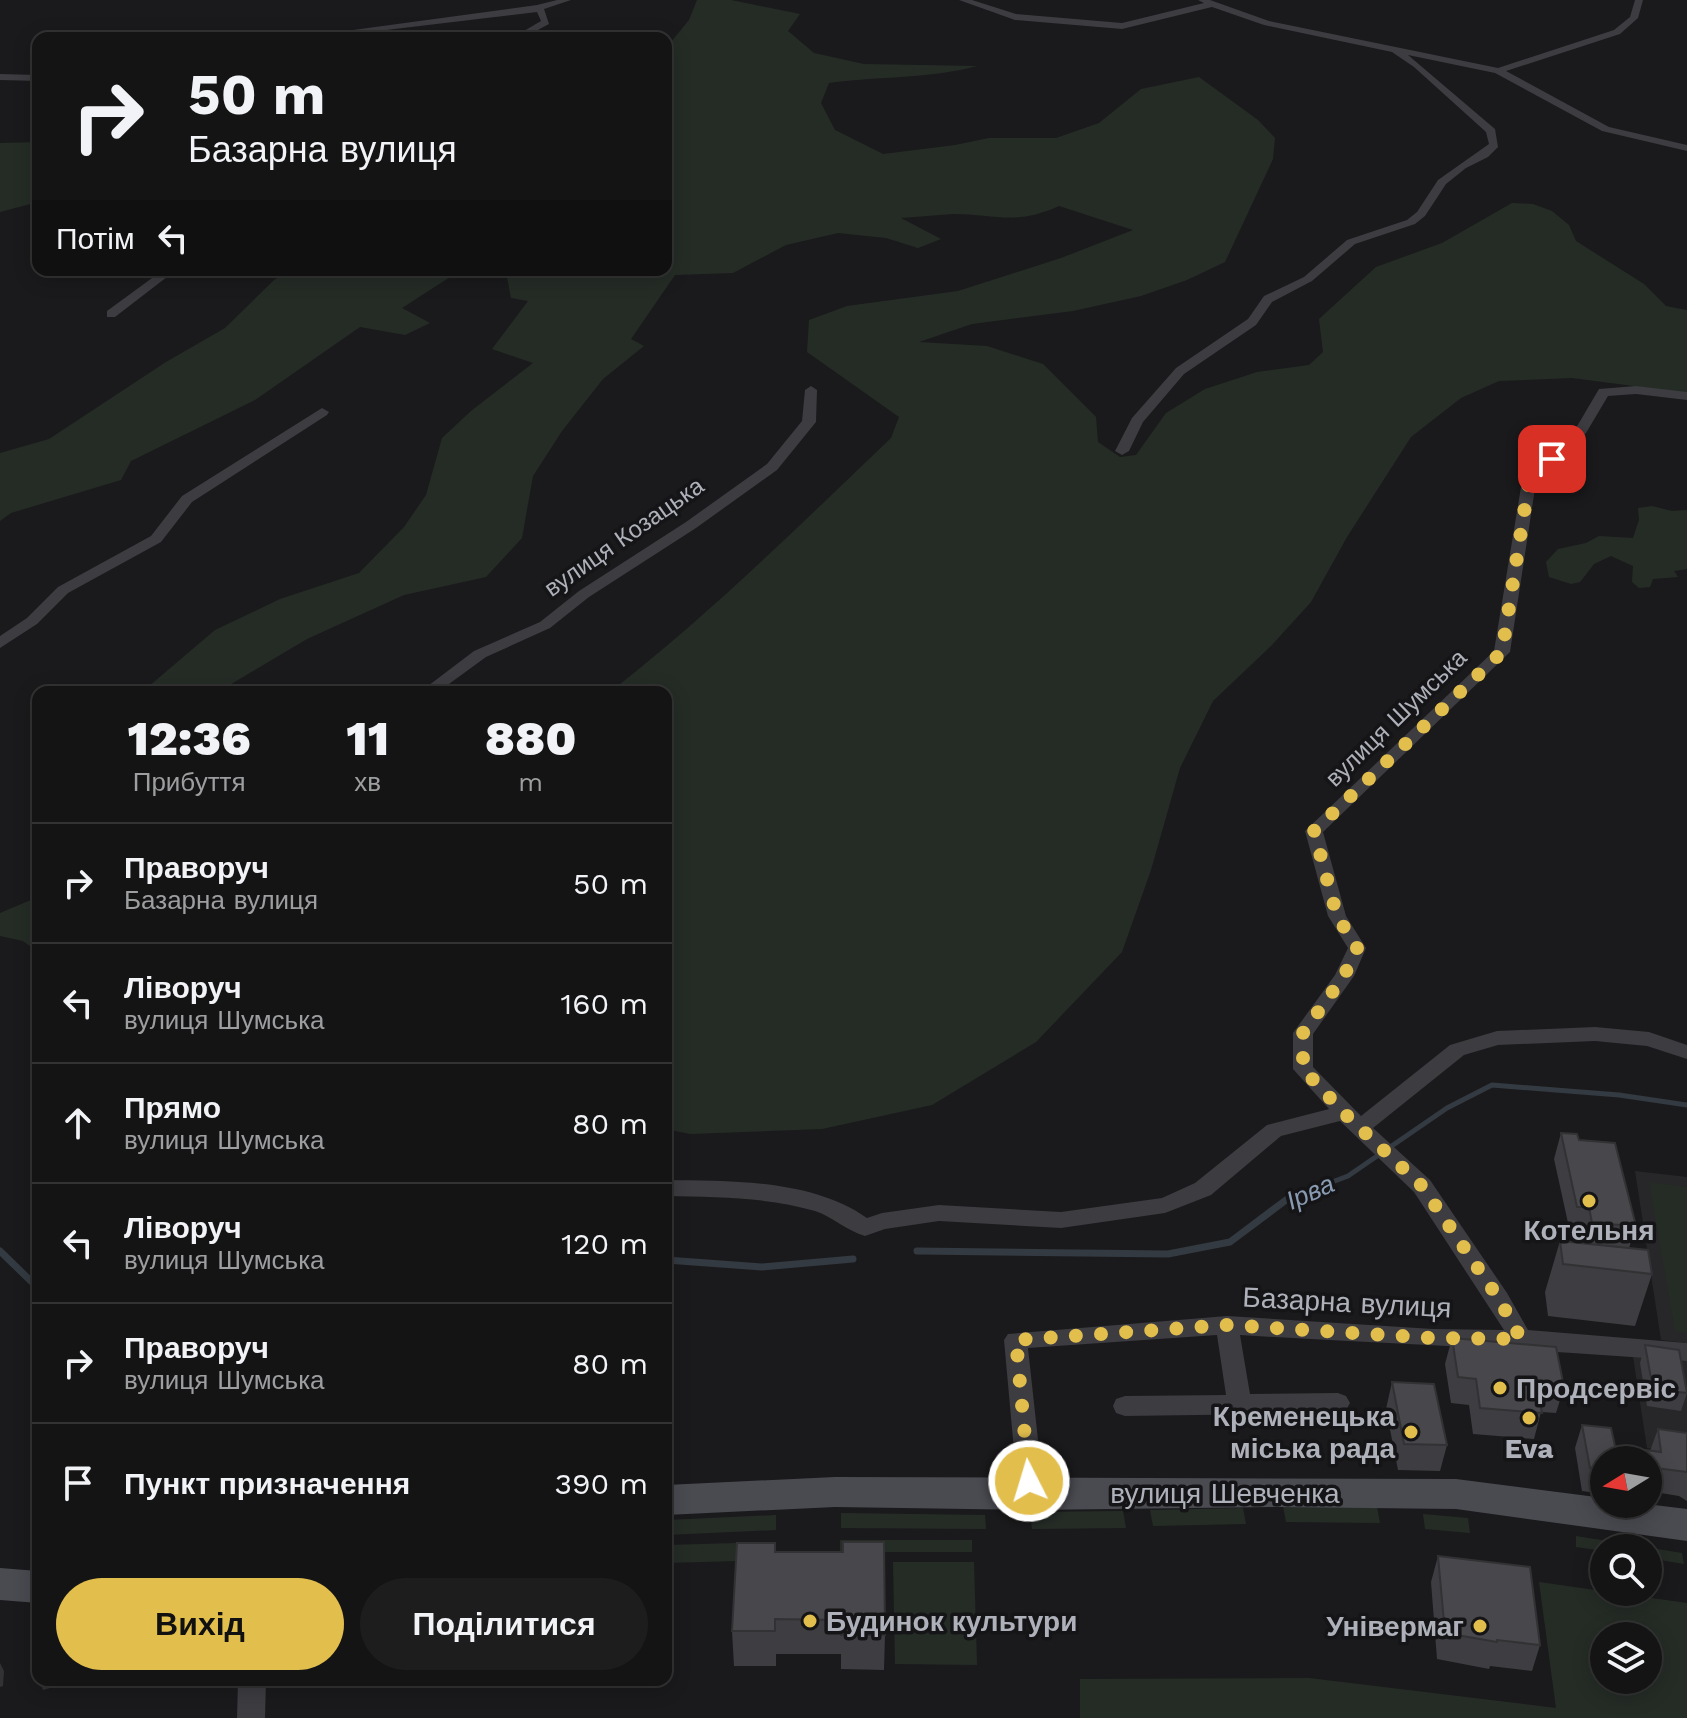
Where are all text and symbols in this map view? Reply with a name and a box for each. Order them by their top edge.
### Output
text: 50 m [188,62,325,128]
icon: right [56,64,160,168]
text: Базарна вулиця [188,129,457,171]
icon: left [151,216,195,260]
text: Потім [56,221,135,256]
pin [1518,425,1586,493]
icon: arrive [1530,437,1574,481]
street label: вулиця Козацька [539,471,710,602]
street label: вулиця Шумська [1320,643,1473,792]
text: 12:36 [128,710,251,767]
text: 11 [346,710,389,767]
text: 880 [485,710,576,767]
text: Прибуття [133,767,246,797]
text: хв [354,767,381,797]
text: m [518,767,543,797]
text: Праворуч [124,850,269,885]
icon: right [56,861,100,905]
text: 50 m [573,866,648,901]
text: Базарна вулиця [124,885,318,915]
text: Ліворуч [124,970,242,1005]
icon: left [56,981,100,1025]
text: 160 m [561,986,648,1021]
text: вулиця Шумська [124,1005,325,1035]
text: Прямо [124,1090,221,1125]
icon: ahead [56,1101,100,1145]
text: 80 m [572,1106,648,1141]
text: вулиця Шумська [124,1125,325,1155]
water label: Ірва [1281,1168,1339,1216]
marker: Котельня [1580,1192,1598,1210]
text: Ліворуч [124,1210,242,1245]
place label: Котельня [1523,1214,1655,1247]
icon: left [56,1221,100,1265]
text: 120 m [561,1226,648,1261]
text: вулиця Шумська [124,1245,325,1275]
street label: Базарна вулиця [1242,1281,1452,1324]
text: Праворуч [124,1330,269,1365]
icon: right [56,1341,100,1385]
text: 80 m [572,1346,648,1381]
text: вулиця Шумська [124,1365,325,1395]
place label: Продсервіс [1516,1372,1676,1405]
marker: Продсервіс [1491,1379,1509,1397]
place label: Кременецька міська рада [1213,1400,1395,1465]
marker: Eva [1520,1409,1538,1427]
marker: Кременецька міська рада [1402,1423,1420,1441]
place label: Eva [1505,1432,1554,1465]
position arrow [987,1439,1071,1523]
north arrow [1590,1446,1662,1518]
map controls [1590,1446,1662,1694]
icon: arrive [56,1461,100,1505]
text: Пункт призначення [124,1466,410,1501]
text: 390 m [555,1466,648,1501]
street label: вулиця Шевченка [1110,1477,1340,1510]
button: search [1590,1534,1662,1606]
button: Вихід [56,1578,344,1670]
button: Поділитися [360,1578,648,1670]
place label: Будинок культури [826,1605,1077,1638]
place label: Універмаг [1326,1610,1464,1643]
marker: Будинок культури [801,1612,819,1630]
marker: Універмаг [1471,1617,1489,1635]
button: layers [1590,1622,1662,1694]

